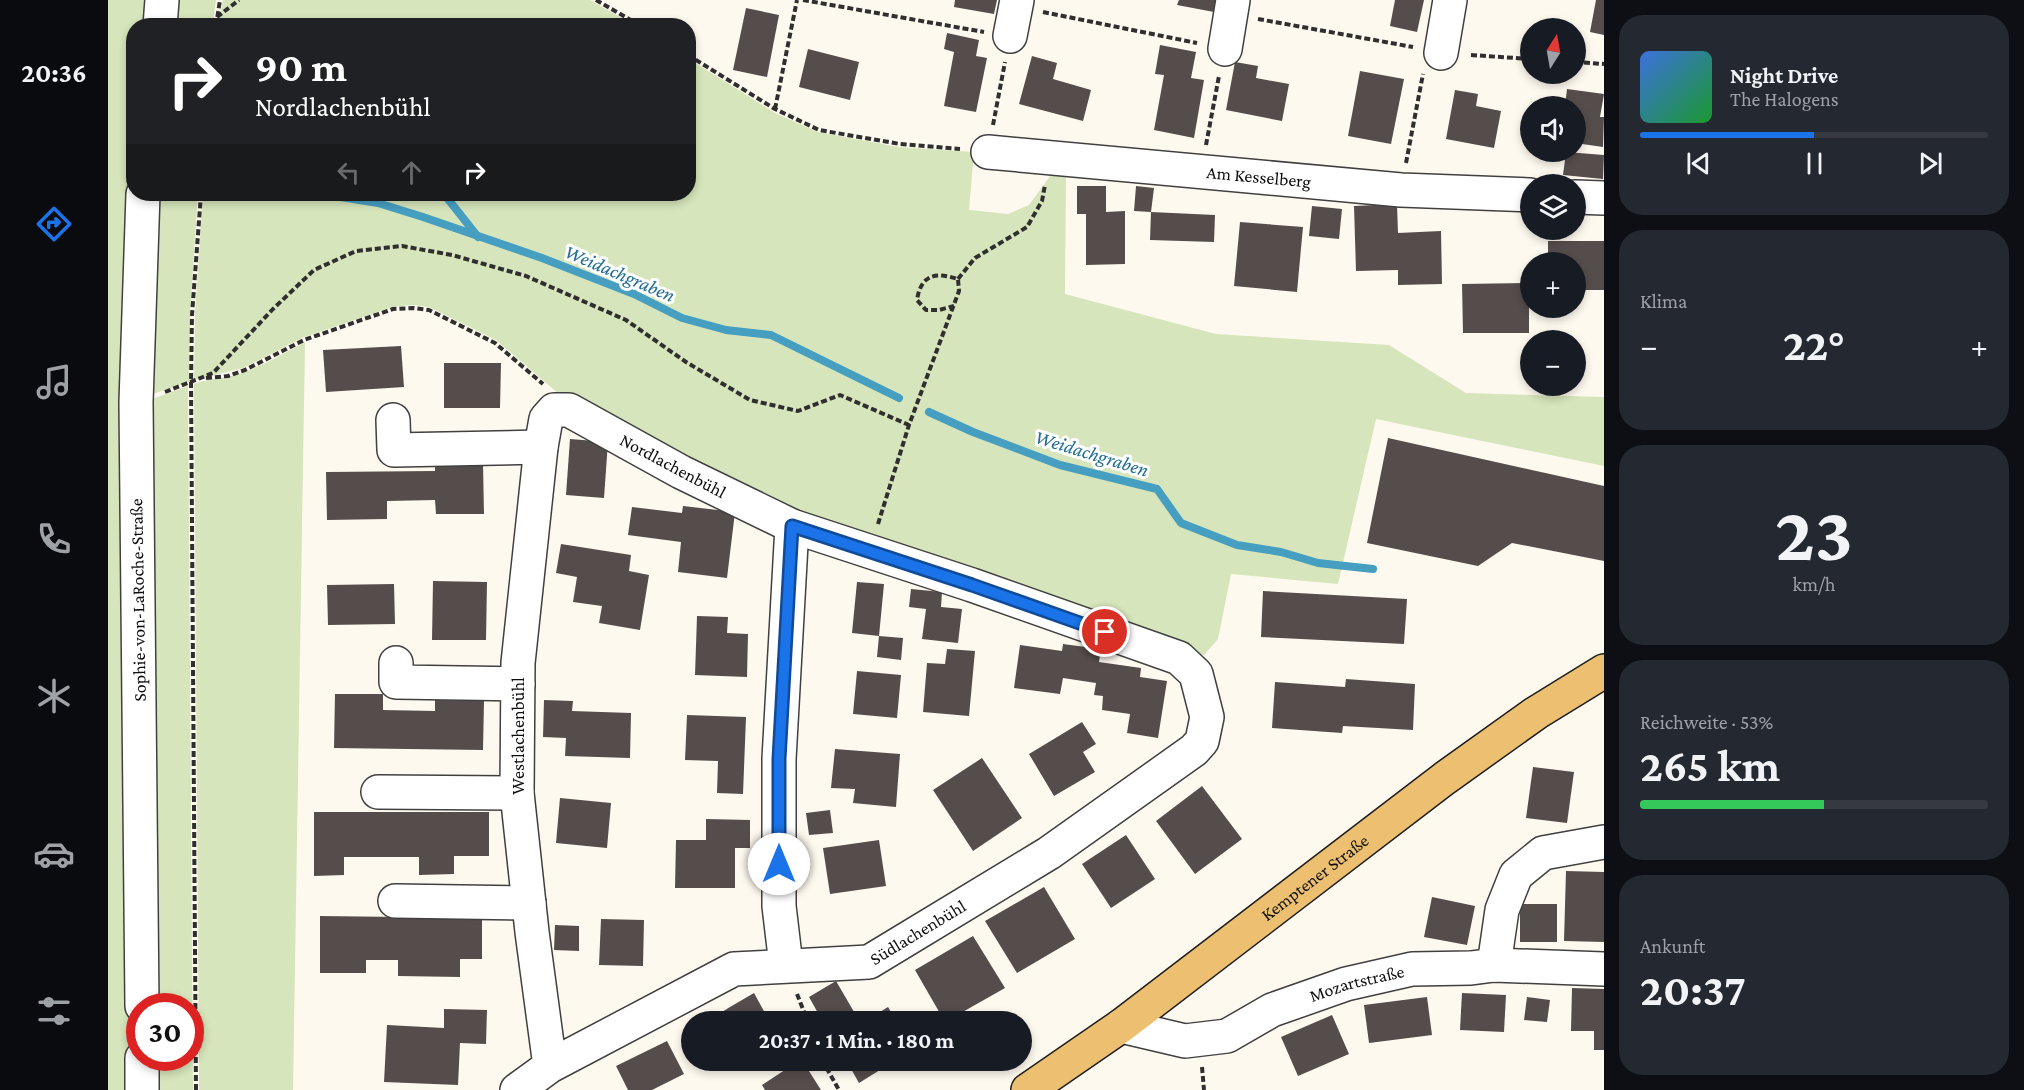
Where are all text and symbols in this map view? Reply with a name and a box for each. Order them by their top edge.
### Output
north arrow [1520,18,1586,84]
map controls [1520,18,1586,396]
icon: right [156,42,234,120]
text: 90 m [255,43,347,90]
text: 20:36 [21,58,87,88]
text: Night Drive [1730,63,1838,88]
text: The Halogens [1730,88,1839,110]
text: Nordlachenbühl [255,92,431,122]
button: sound [1520,96,1586,162]
icon: previous [1682,147,1715,180]
icon: pause [1798,147,1831,180]
icon: next [1914,147,1947,180]
icon: left [332,156,365,189]
icon: ahead [395,156,428,189]
icon: right [458,156,491,189]
street label: Am Kesselberg [1206,162,1312,192]
button: layers [1520,174,1586,240]
icon: directions [33,203,75,245]
water label: Weidachgraben [561,240,678,307]
button: + [1520,252,1586,318]
text: Klima [1640,290,1687,312]
text: 22° [1783,320,1845,370]
text: − [1640,327,1657,364]
text: + [1971,327,1988,364]
button: − [1520,330,1586,396]
icon: music [33,361,75,403]
water label: Weidachgraben [1032,425,1151,482]
street label: Nordlachenbühl [617,430,730,502]
text: 23 [1775,490,1853,577]
street label: Sophie-von-LaRoche-Straße [126,498,150,702]
icon: phone [33,518,75,560]
text: km/h [1792,573,1836,595]
pin [1079,606,1130,657]
icon: arrive [1088,615,1121,648]
icon: climate [33,675,75,717]
street label: Westlachenbühl [508,677,528,795]
text: Reichweite · 53% [1640,711,1773,733]
text: 265 km [1640,741,1780,791]
street label: Kemptener Straße [1257,830,1373,925]
position arrow [747,832,811,896]
icon: car [33,833,75,875]
street label: Südlachenbühl [866,896,970,969]
text: Ankunft [1640,935,1705,957]
street label: Mozartstraße [1307,961,1406,1006]
text: 20:37 [1640,965,1746,1015]
icon: filters [33,990,75,1032]
speed limit sign: 30 [126,993,204,1071]
text: 20:37 · 1 Min. · 180 m [759,1028,954,1053]

